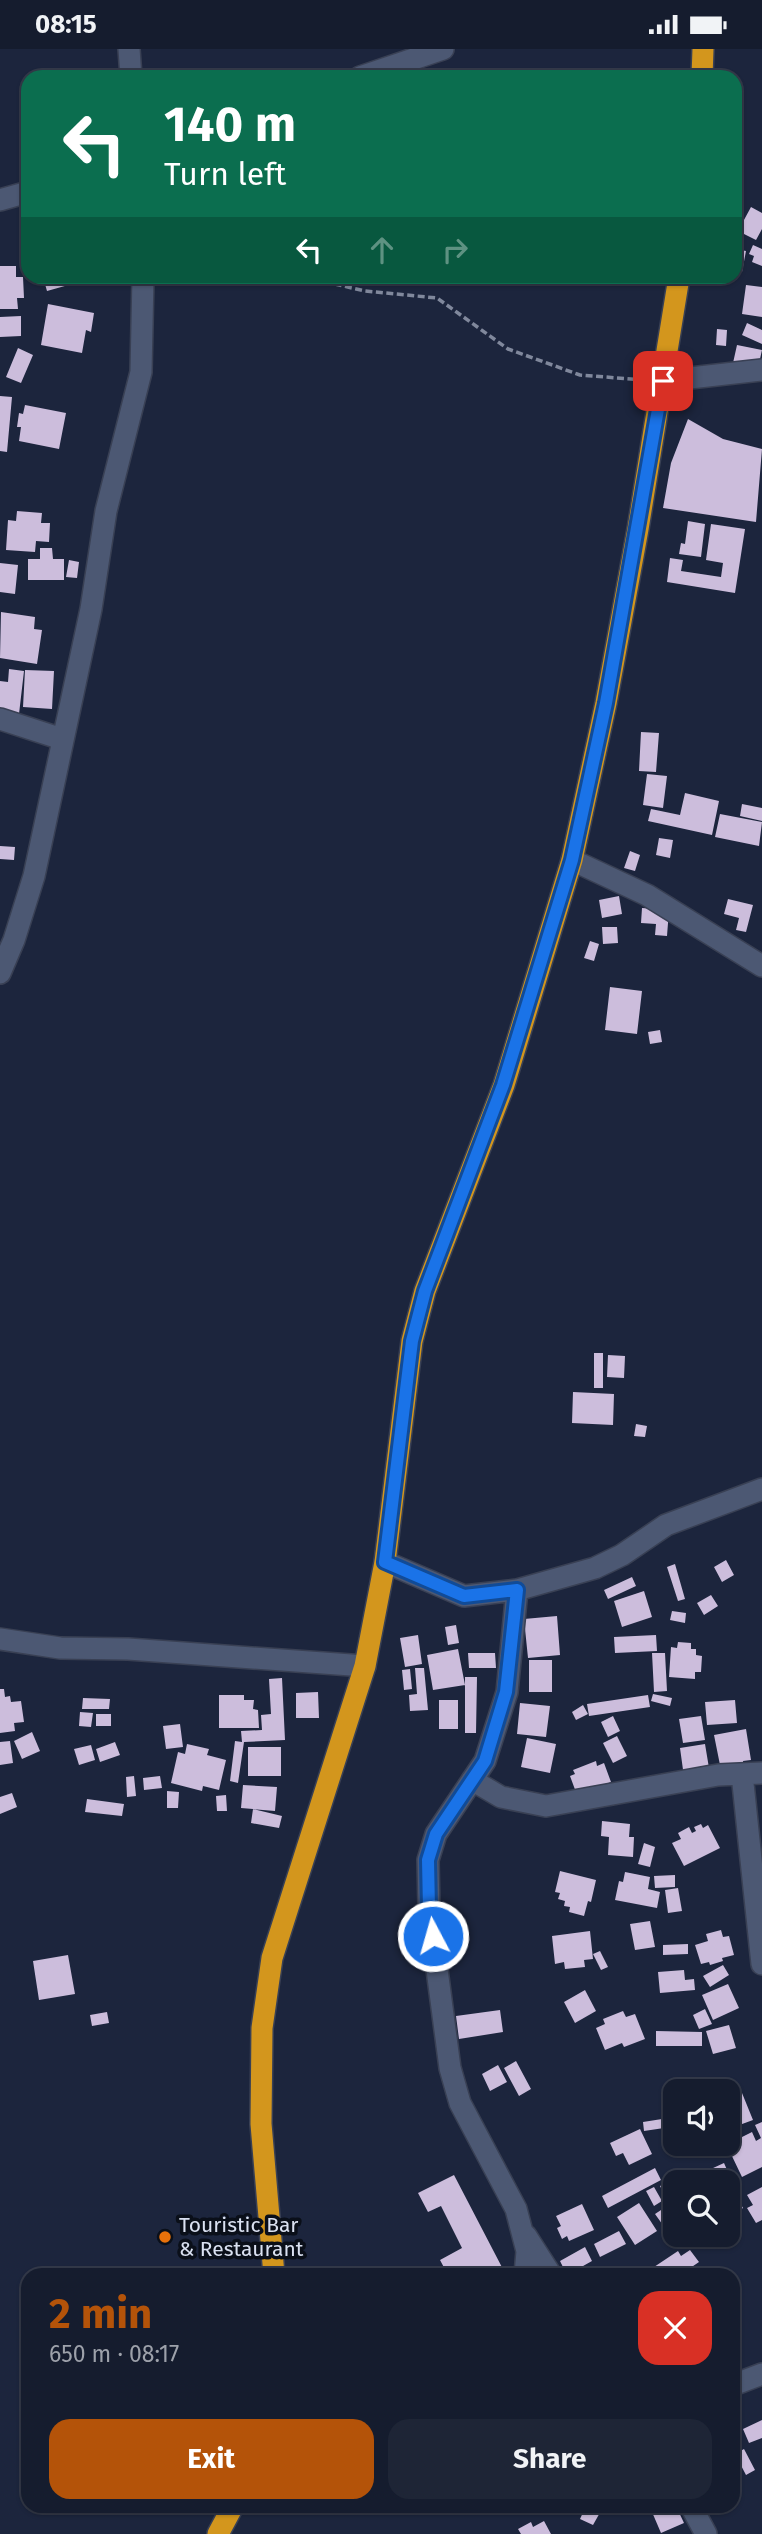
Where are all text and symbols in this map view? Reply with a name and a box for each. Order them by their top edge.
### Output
text: 08:15 [35,9,97,40]
text: 140 m [164,95,296,154]
icon: left [49,98,140,189]
text: Turn left [164,155,286,193]
icon: left [290,231,328,269]
icon: ahead [363,231,401,269]
icon: right [436,231,474,269]
pin [633,351,693,411]
icon: arrive [644,362,682,400]
position arrow [396,1899,470,1973]
map controls [663,2079,740,2247]
button: sound [663,2079,740,2156]
button: search [663,2170,740,2247]
place label: Touristic Bar & Restaurant [179,2212,304,2262]
marker: Touristic Bar & Restaurant [157,2229,173,2245]
text: 2 min [49,2289,152,2339]
button: close [638,2291,712,2365]
text: 650 m · 08:17 [49,2340,179,2368]
button: Exit [49,2419,374,2499]
button: Share [388,2419,712,2499]

